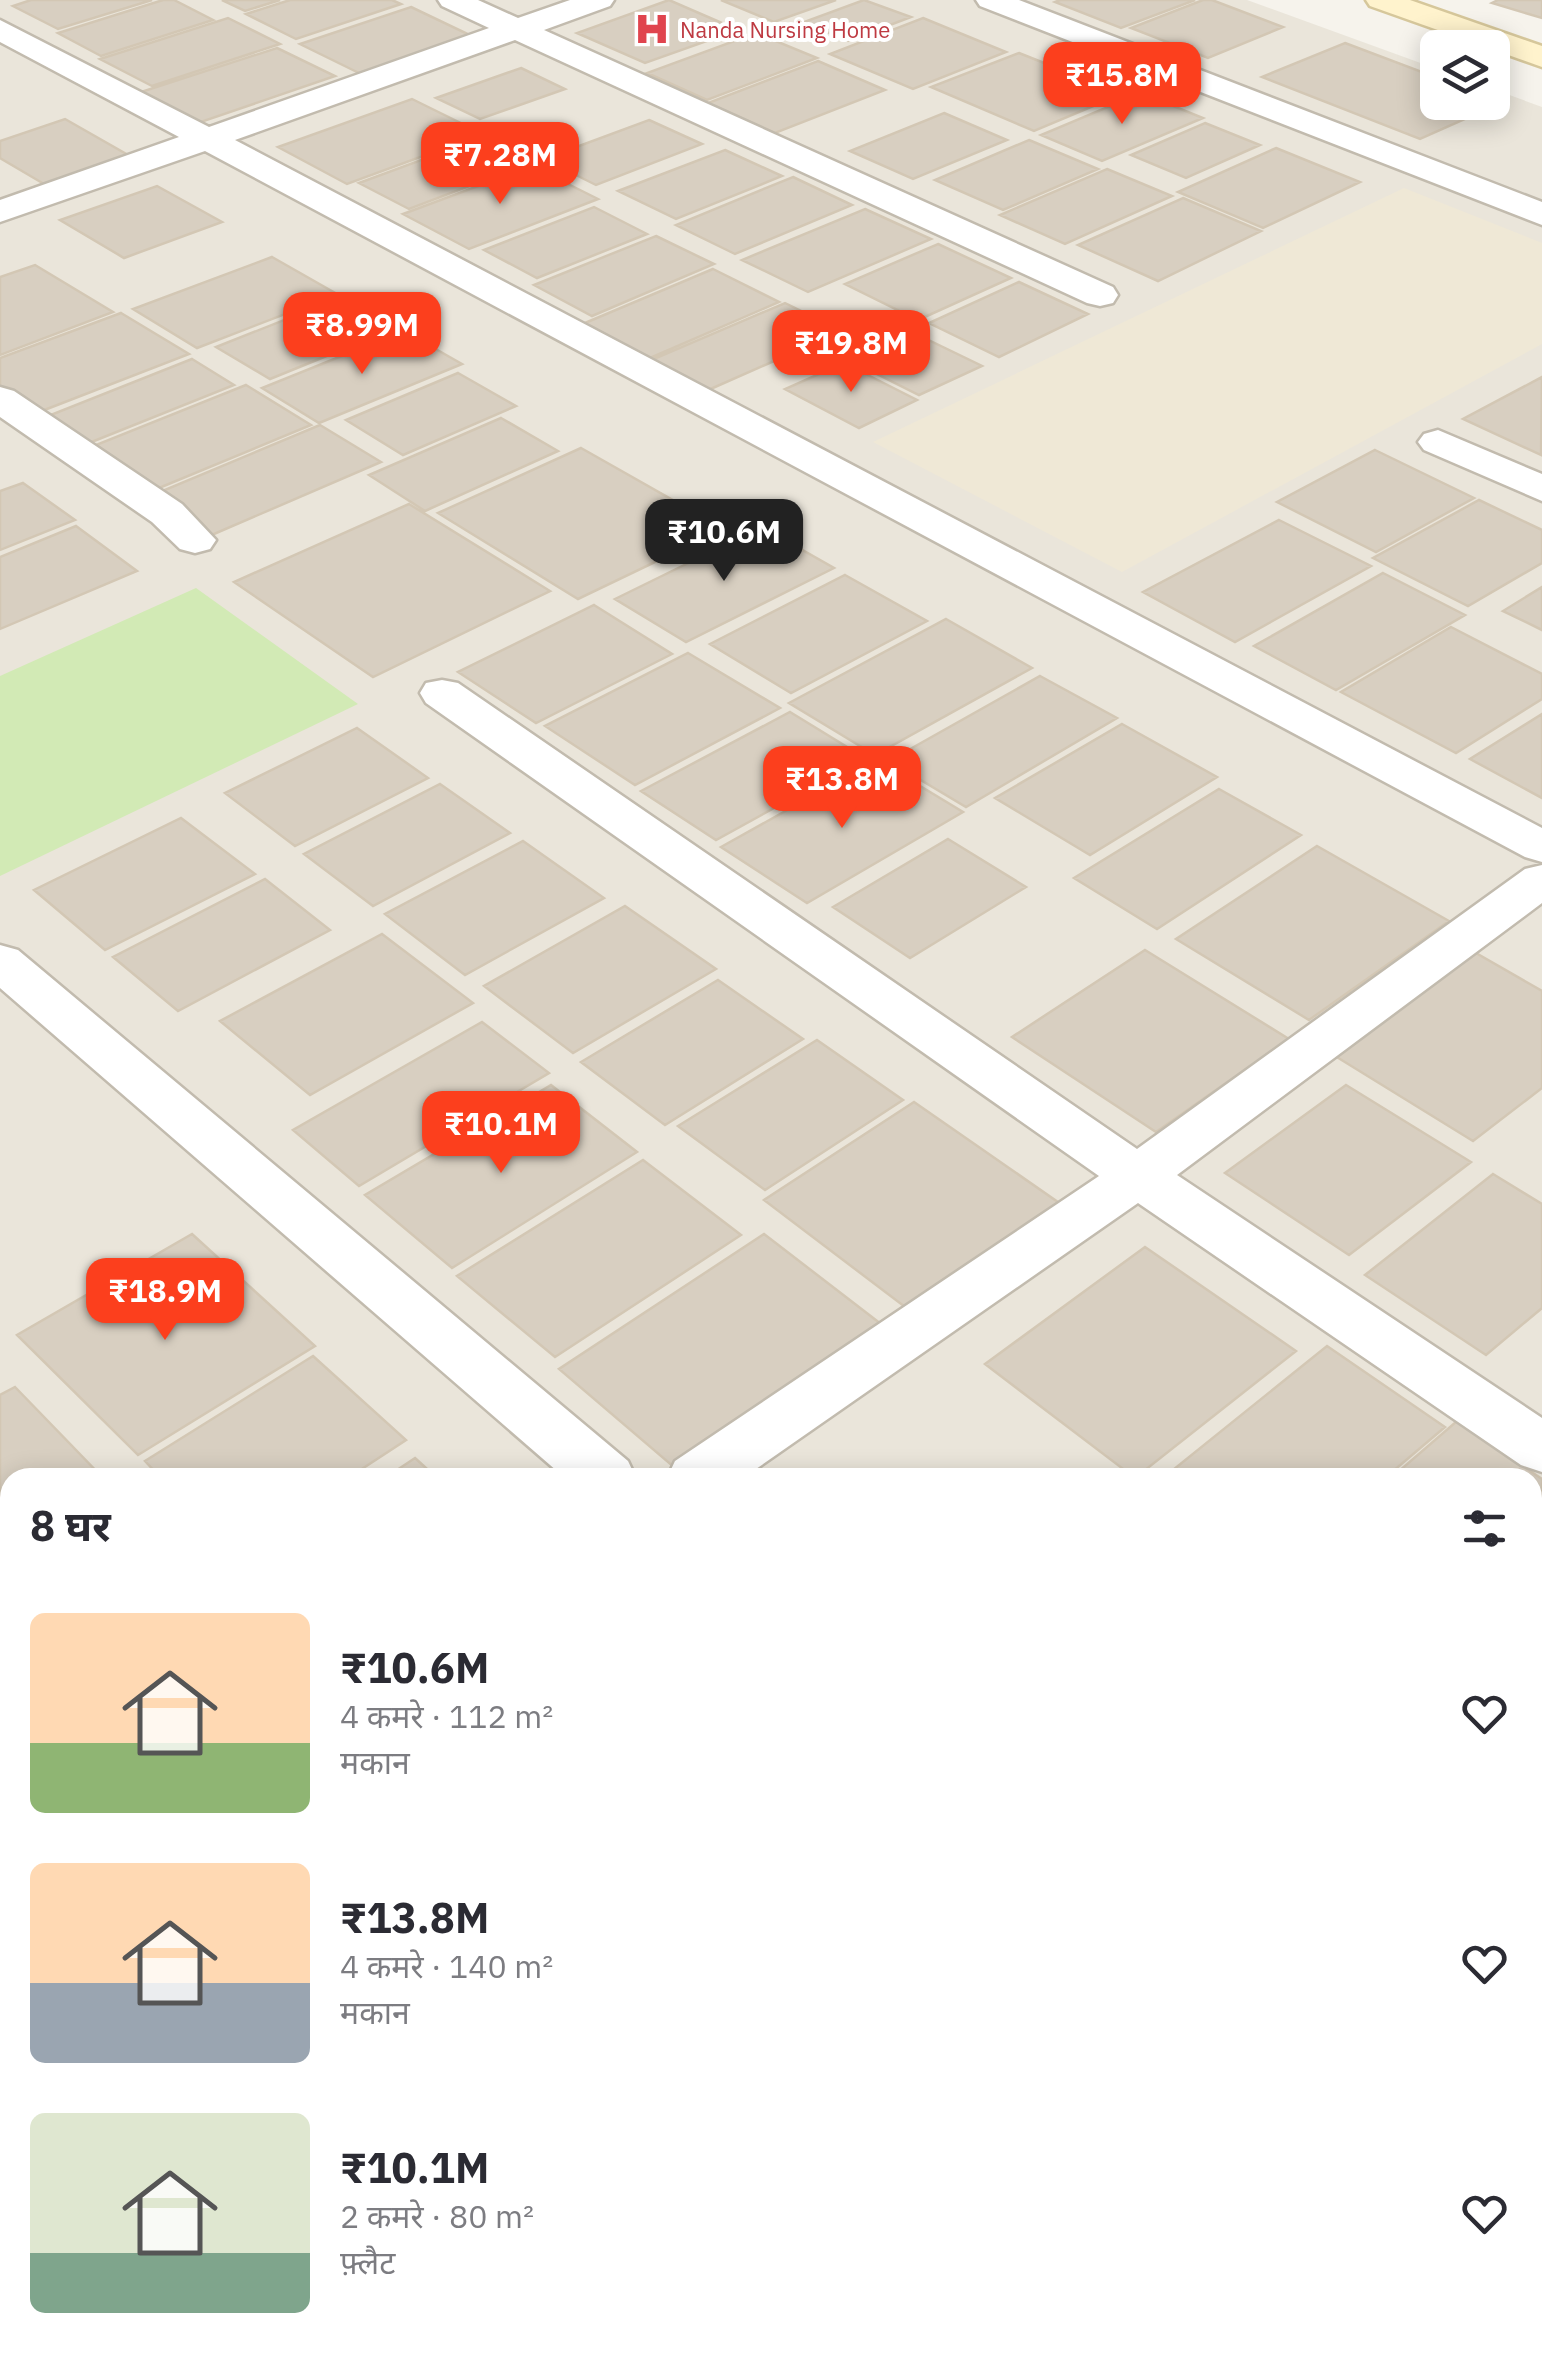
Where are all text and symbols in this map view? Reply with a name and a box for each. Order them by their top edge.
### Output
hospital icon: Nanda Nursing Home [633,10,671,48]
place label: Nanda Nursing Home [680,15,890,44]
map controls [1420,30,1510,120]
button: layers [1420,30,1510,120]
pin: ₹15.8M [1041,42,1203,127]
text: ₹15.8M [1065,53,1179,95]
pin: ₹7.28M [419,122,581,207]
text: ₹7.28M [443,133,557,175]
pin: ₹8.99M [281,292,443,377]
text: ₹8.99M [305,303,419,345]
pin: ₹19.8M [770,310,932,395]
text: ₹19.8M [794,321,908,363]
pin: ₹10.6M [643,499,805,584]
text: ₹10.6M [667,510,781,552]
pin: ₹13.8M [761,746,923,831]
text: ₹13.8M [785,757,899,799]
pin: ₹10.1M [420,1091,582,1176]
text: ₹10.1M [444,1102,558,1144]
pin: ₹18.9M [84,1258,246,1343]
text: ₹18.9M [108,1269,222,1311]
text: 8 घर [30,1498,111,1553]
icon: filters [1457,1501,1512,1556]
text: ₹10.6M [340,1640,489,1695]
icon: home [110,1653,230,1773]
icon: heart [1457,1686,1512,1741]
text: 4 कमरे · 112 m² [340,1695,553,1737]
text: मकान [340,1741,410,1783]
text: ₹13.8M [340,1890,489,1945]
icon: home [110,1903,230,2023]
icon: heart [1457,1936,1512,1991]
text: 4 कमरे · 140 m² [340,1945,553,1987]
text: मकान [340,1991,410,2033]
text: ₹10.1M [340,2140,489,2195]
icon: home [110,2153,230,2273]
icon: heart [1457,2186,1512,2241]
text: 2 कमरे · 80 m² [340,2195,534,2237]
text: फ़्लैट [340,2241,395,2283]

